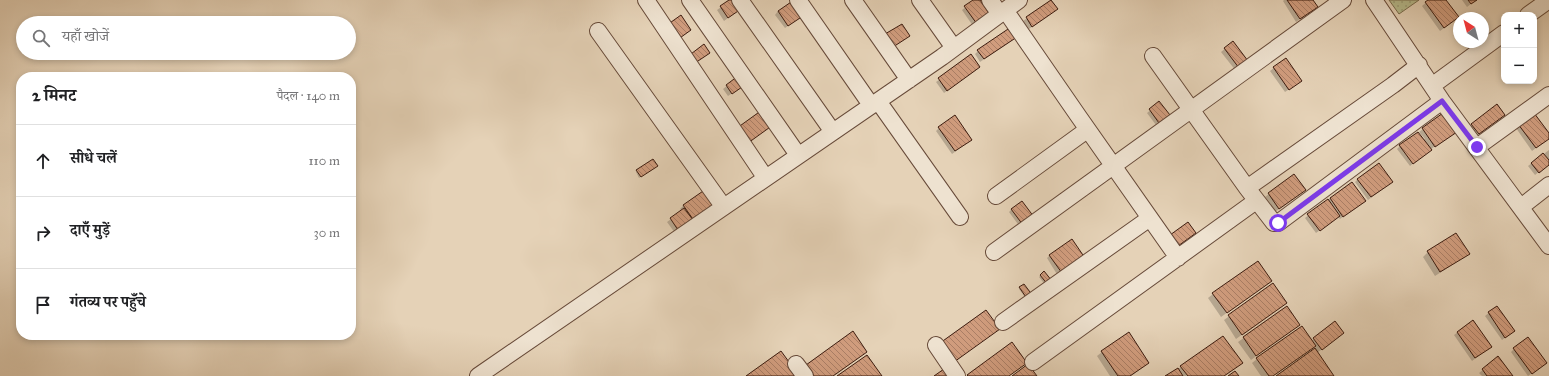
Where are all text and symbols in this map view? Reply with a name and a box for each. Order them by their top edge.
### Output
north arrow [1453,12,1489,48]
map controls [1501,12,1537,84]
button: + [1501,12,1537,48]
search box [16,16,356,60]
icon: search [30,27,52,49]
text: यहाँ खोजें [62,27,109,45]
button: − [1501,48,1537,84]
text: 2 मिनट [32,85,76,106]
text: पैदल · 140 m [277,88,340,104]
route end [1468,138,1486,156]
text: सीधे चलें [70,149,117,167]
icon: ahead [32,150,54,172]
text: 110 m [308,153,340,169]
route start [1269,214,1287,232]
text: दाएँ मुड़ें [70,221,110,239]
icon: right [32,222,54,244]
text: 30 m [314,225,340,241]
text: गंतव्य पर पहुँचे [70,293,146,311]
icon: arrive [32,294,54,316]

